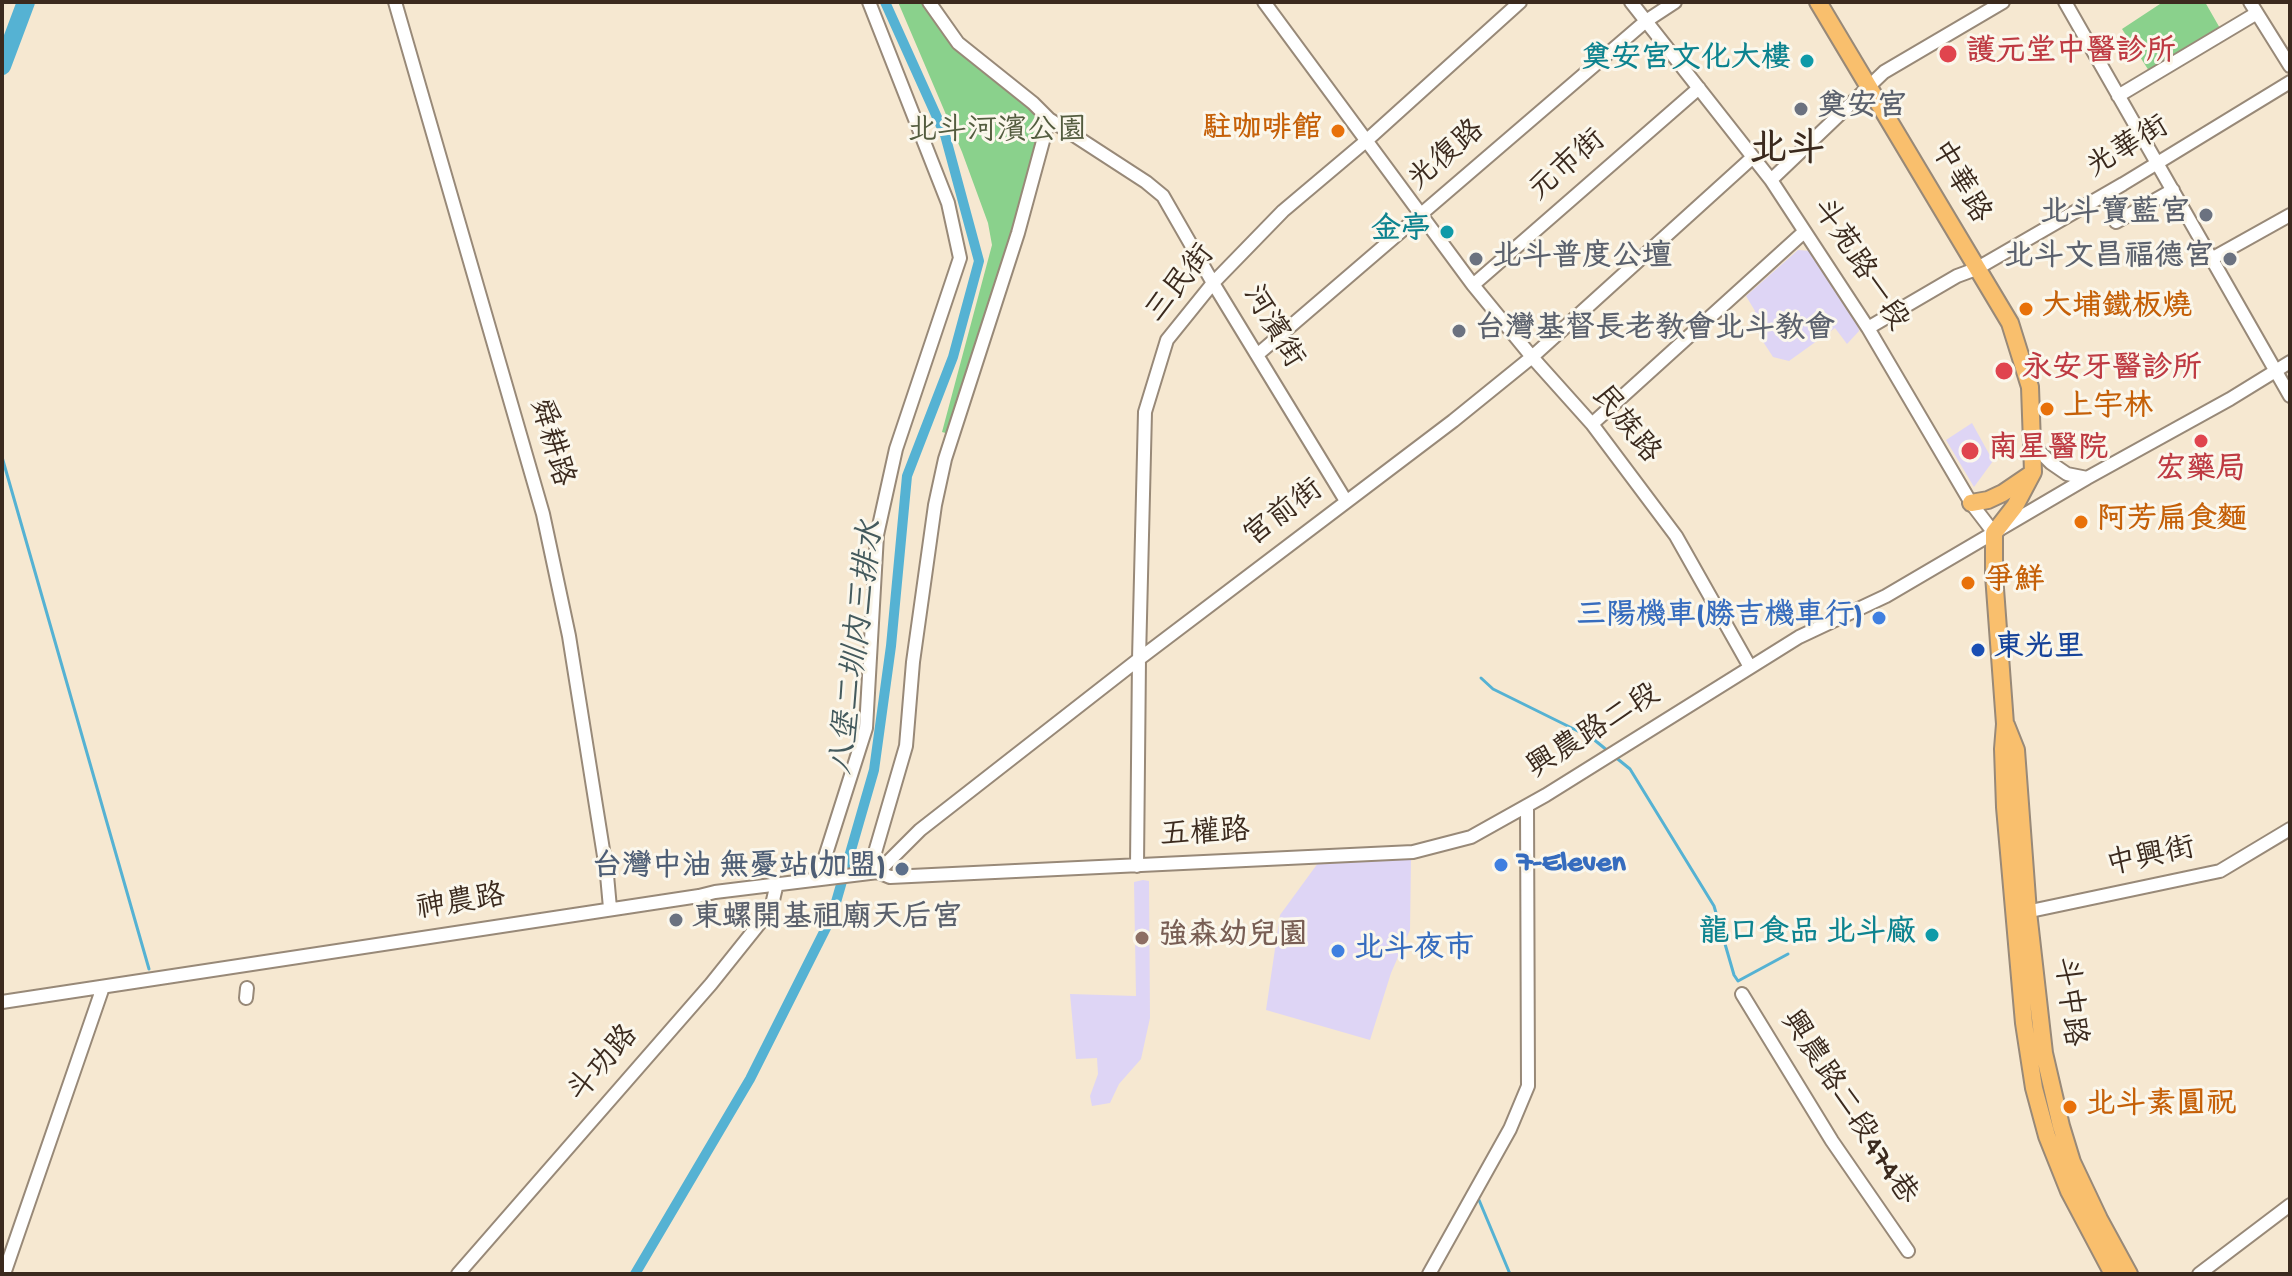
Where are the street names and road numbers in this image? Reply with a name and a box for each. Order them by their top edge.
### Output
street label: 光華街 [2081,110,2177,188]
street label: 光復路 [1402,114,1494,200]
street label: 元市街 [1523,124,1615,210]
street label: 中華路 [1920,135,1996,231]
street label: 斗苑路一段 [1802,193,1914,339]
street label: 三民街 [1140,239,1224,331]
street label: 河濱街 [1232,280,1310,376]
street label: 民族路 [1582,380,1666,472]
street label: 舜耕路 [519,395,579,491]
street label: 宮前街 [1238,474,1332,556]
street label: 興農路二段 [1522,678,1668,788]
street label: 五權路 [1159,816,1251,856]
street label: 中興街 [2103,832,2199,886]
street label: 神農路 [414,880,508,930]
street label: 斗中路 [2044,955,2090,1049]
street label: 興農路二段474巷 [1771,1005,1923,1213]
street label: 斗功路 [562,1019,648,1111]

